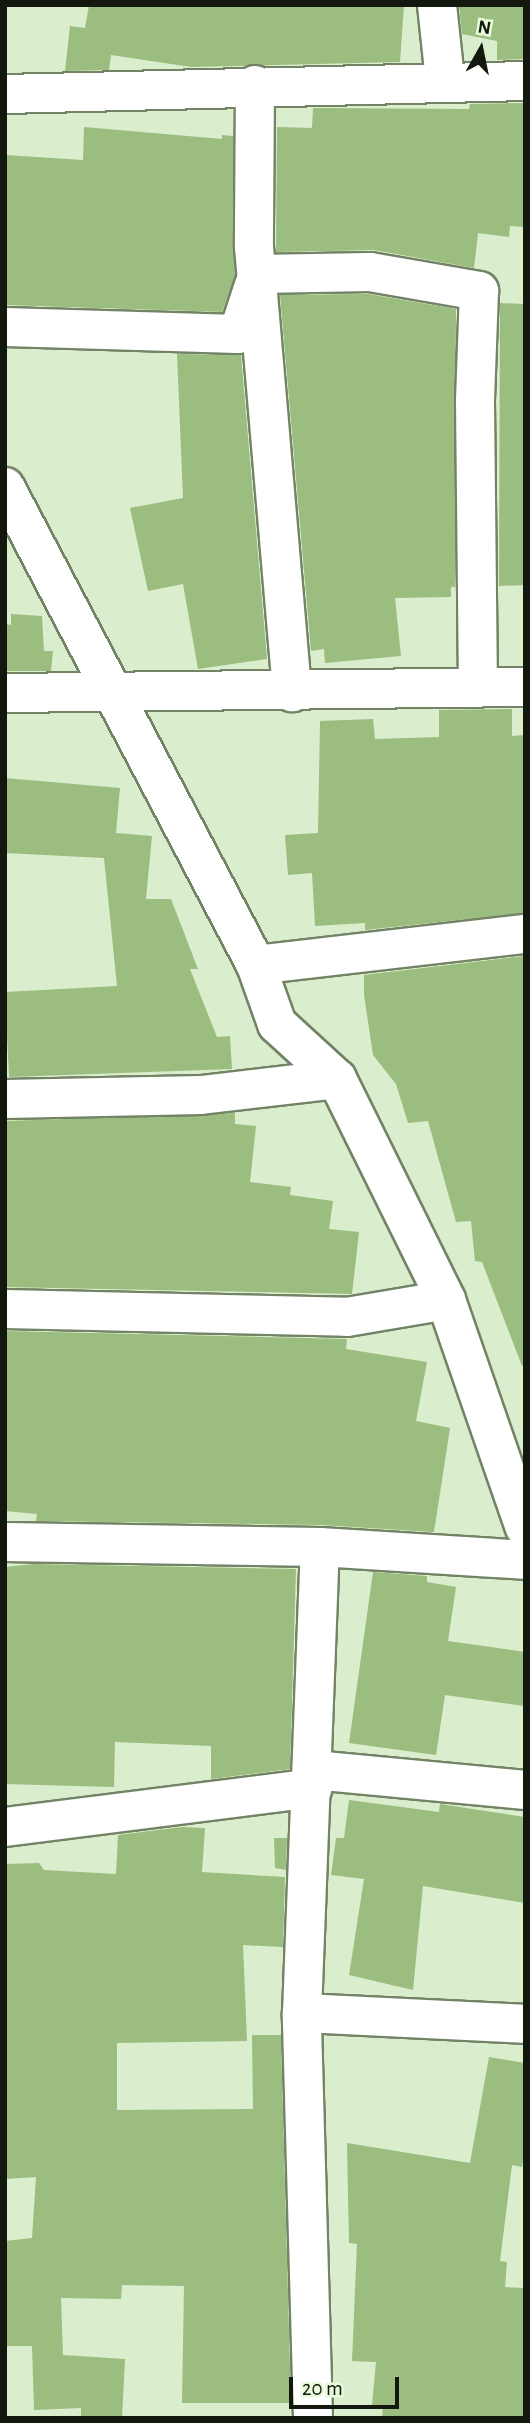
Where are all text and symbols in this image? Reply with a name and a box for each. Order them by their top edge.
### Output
north arrow [446,14,516,84]
text: N [476,17,492,38]
scale bar [292,2364,402,2408]
text: 20 m [302,2378,343,2399]

